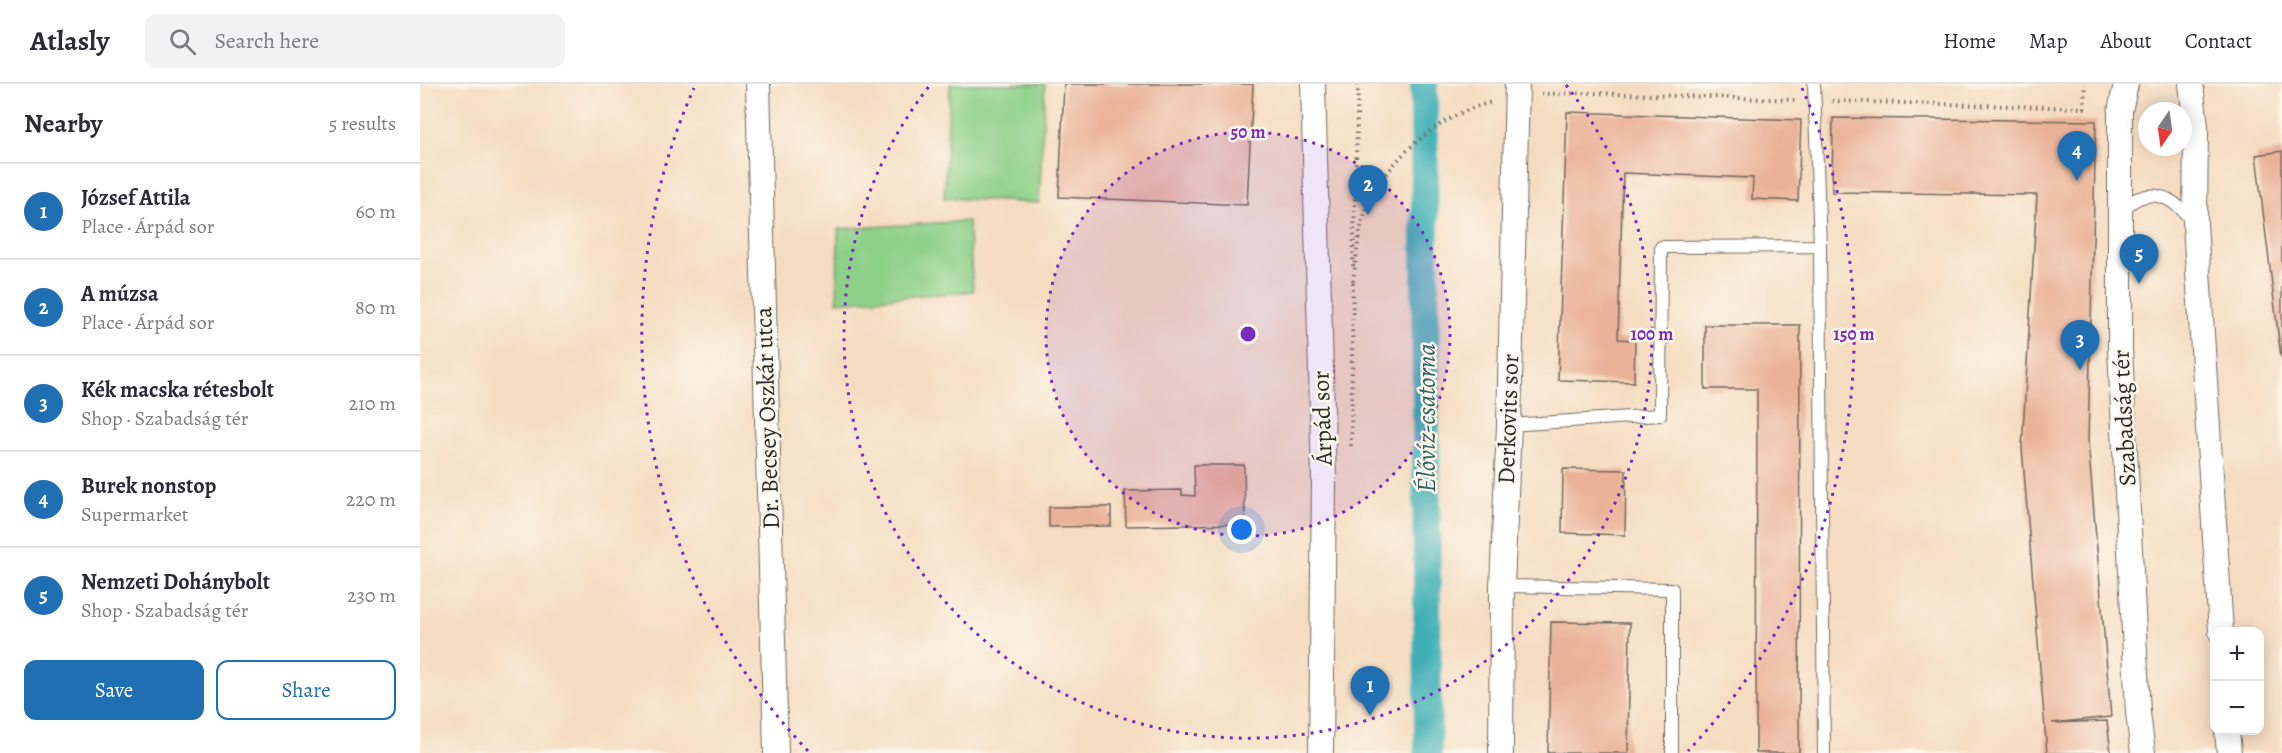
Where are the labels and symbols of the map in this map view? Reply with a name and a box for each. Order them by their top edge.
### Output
north arrow [2138,102,2192,156]
text: 50 m [1231,120,1265,144]
pin: 4 [2058,132,2096,181]
pin: 2 [1348,166,1388,215]
pin: 5 [2120,234,2158,284]
street label: Dr. Becsey Oszkár utca [747,305,787,530]
pin: 3 [2060,320,2100,370]
text: 100 m [1631,322,1673,346]
text: 150 m [1833,322,1875,346]
centre of rings [1238,324,1258,344]
water label: Élővíz-csatorna [1409,343,1444,492]
street label: Szabadság tér [2104,349,2144,487]
street label: Derkovits sor [1490,353,1526,485]
street label: Árpád sor [1304,370,1340,467]
your location [1227,515,1256,544]
pin: 1 [1350,666,1390,716]

